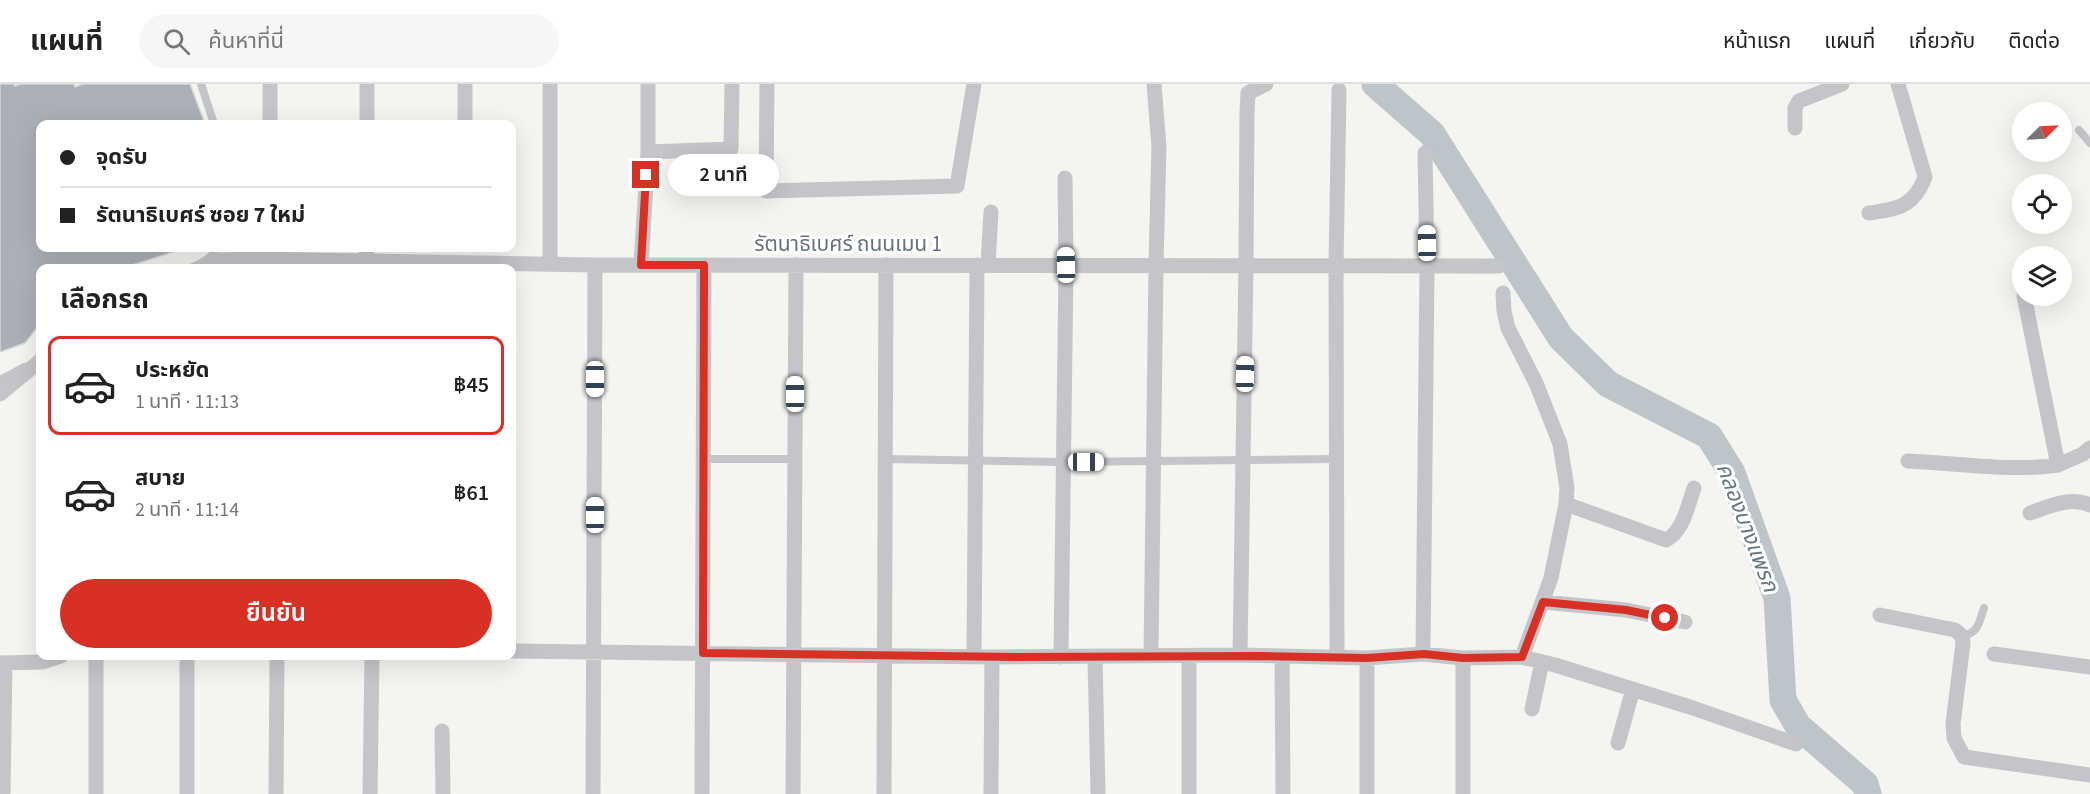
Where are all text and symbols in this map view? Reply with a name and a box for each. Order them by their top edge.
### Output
search box [139,14,559,68]
text: แผนที่ [30,21,103,61]
icon: search [160,25,193,58]
text: ค้นหาที่นี่ [208,25,284,57]
text: หน้าแรก [1723,26,1791,56]
text: แผนที่ [1824,26,1875,56]
text: เกี่ยวกับ [1908,26,1975,56]
text: ติดต่อ [2008,26,2060,56]
north arrow [2012,102,2072,162]
map controls [2012,102,2072,306]
text: จุดรับ [96,141,148,173]
callout: 2 นาที [667,154,778,196]
route end [632,161,659,188]
text: 2 นาที [699,161,748,189]
button: locate [2012,174,2072,234]
text: รัตนาธิเบศร์ ซอย 7 ใหม่ [96,199,305,231]
car [1418,225,1436,261]
street label: รัตนาธิเบศร์ ถนนเมน 1 [754,229,942,259]
button: layers [2012,246,2072,306]
car [1057,247,1075,283]
text: เลือกรถ [60,280,149,319]
text: ประหยัด [135,354,210,386]
car [1236,356,1254,392]
icon: car [63,359,117,413]
car [586,361,604,397]
text: ฿45 [454,369,489,401]
car [786,376,804,412]
text: 1 นาที · 11:13 [135,388,239,416]
car [1068,453,1104,471]
water label: คลองบางแพรก [1708,458,1787,597]
text: สบาย [135,462,185,494]
icon: car [63,467,117,521]
text: ฿61 [454,477,489,509]
text: 2 นาที · 11:14 [135,496,239,524]
car [586,497,604,533]
button: ยืนยัน [60,579,492,648]
route start [1651,604,1678,631]

